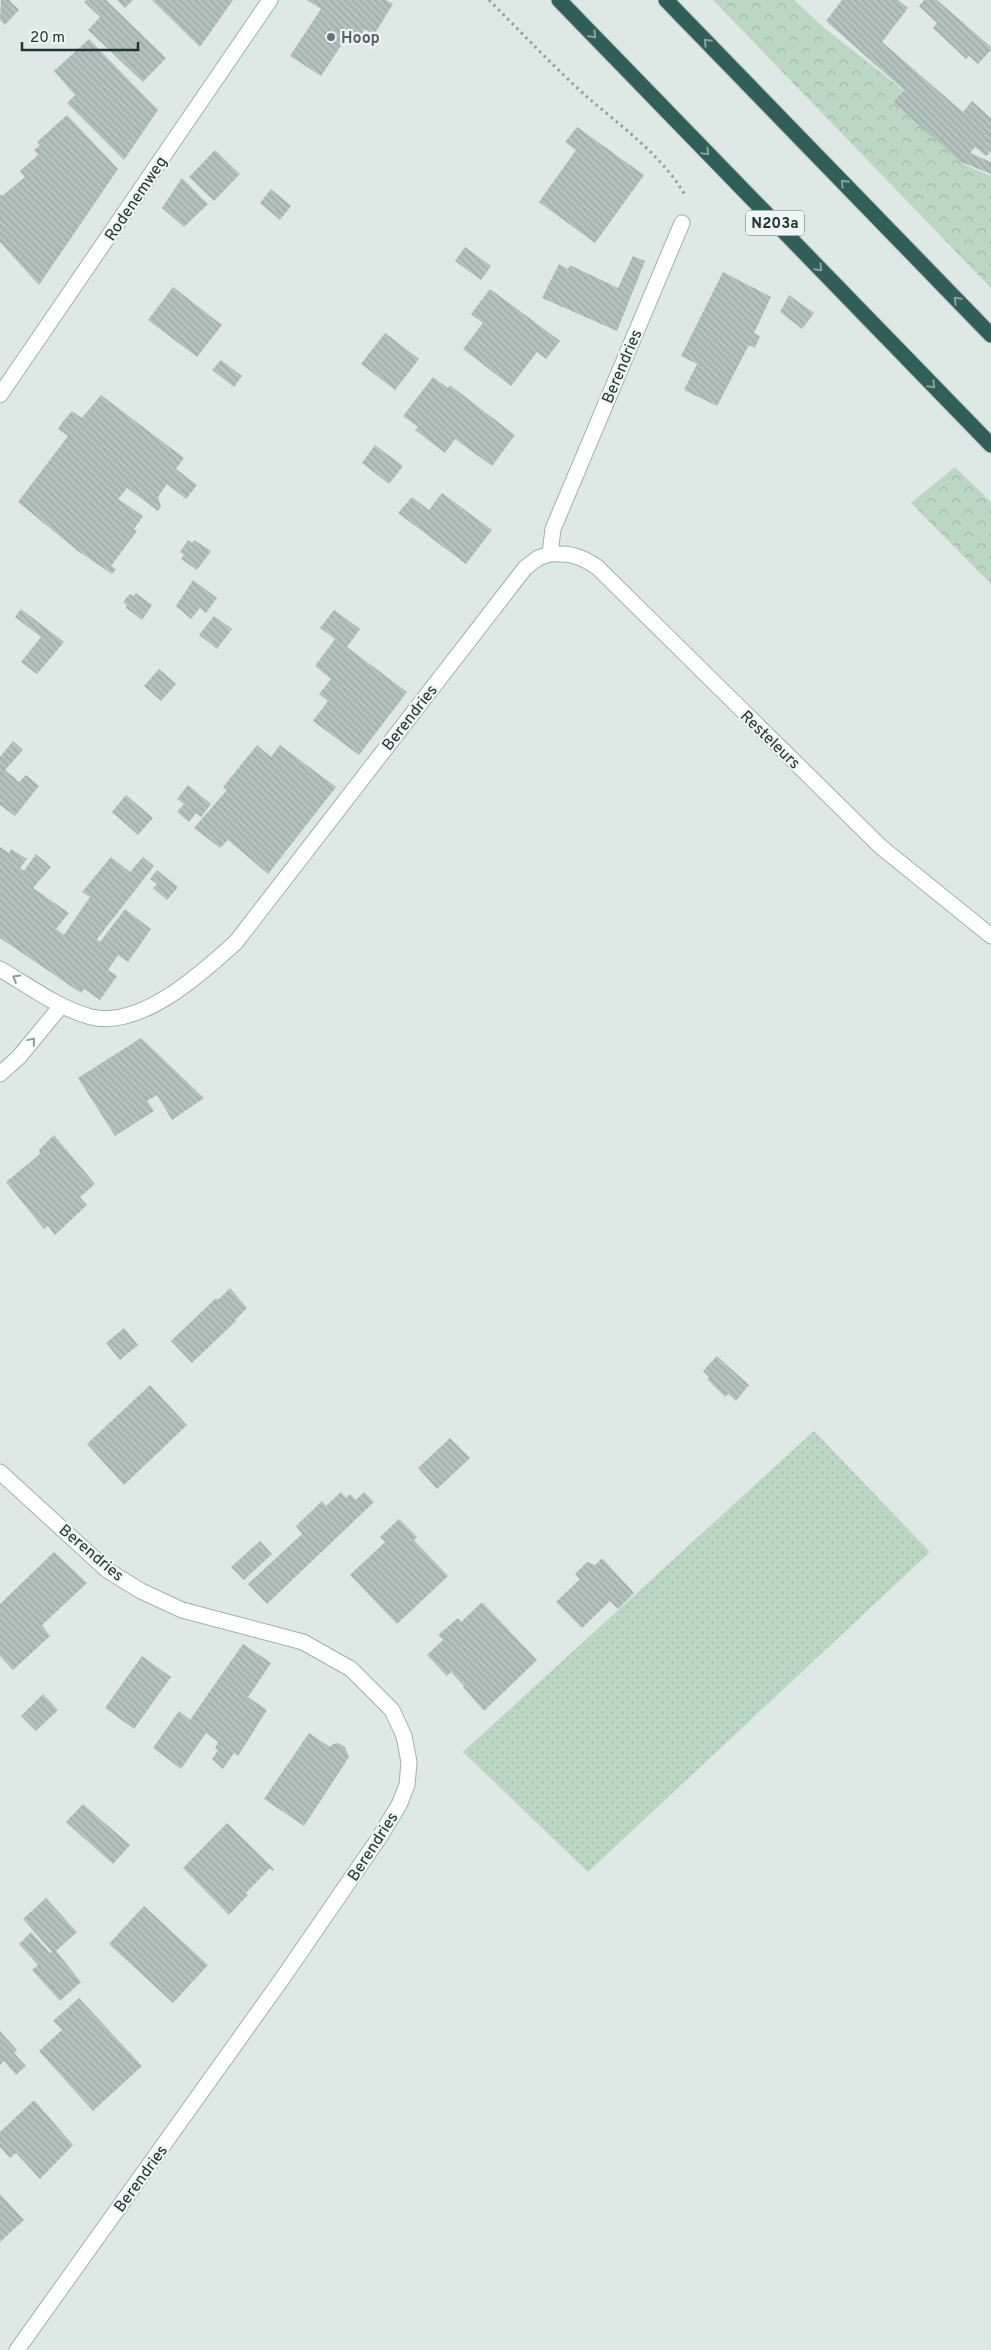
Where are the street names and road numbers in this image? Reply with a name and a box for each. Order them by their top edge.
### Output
street label: Rodenemweg [101,153,172,245]
road number: N203a [746,210,804,236]
street label: Berendries [598,327,647,407]
street label: Berendries [379,681,443,755]
street label: Resteleurs [735,707,804,774]
street label: Berendries [54,1521,127,1586]
street label: Berendries [344,1809,403,1885]
street label: Berendries [110,2142,173,2217]

